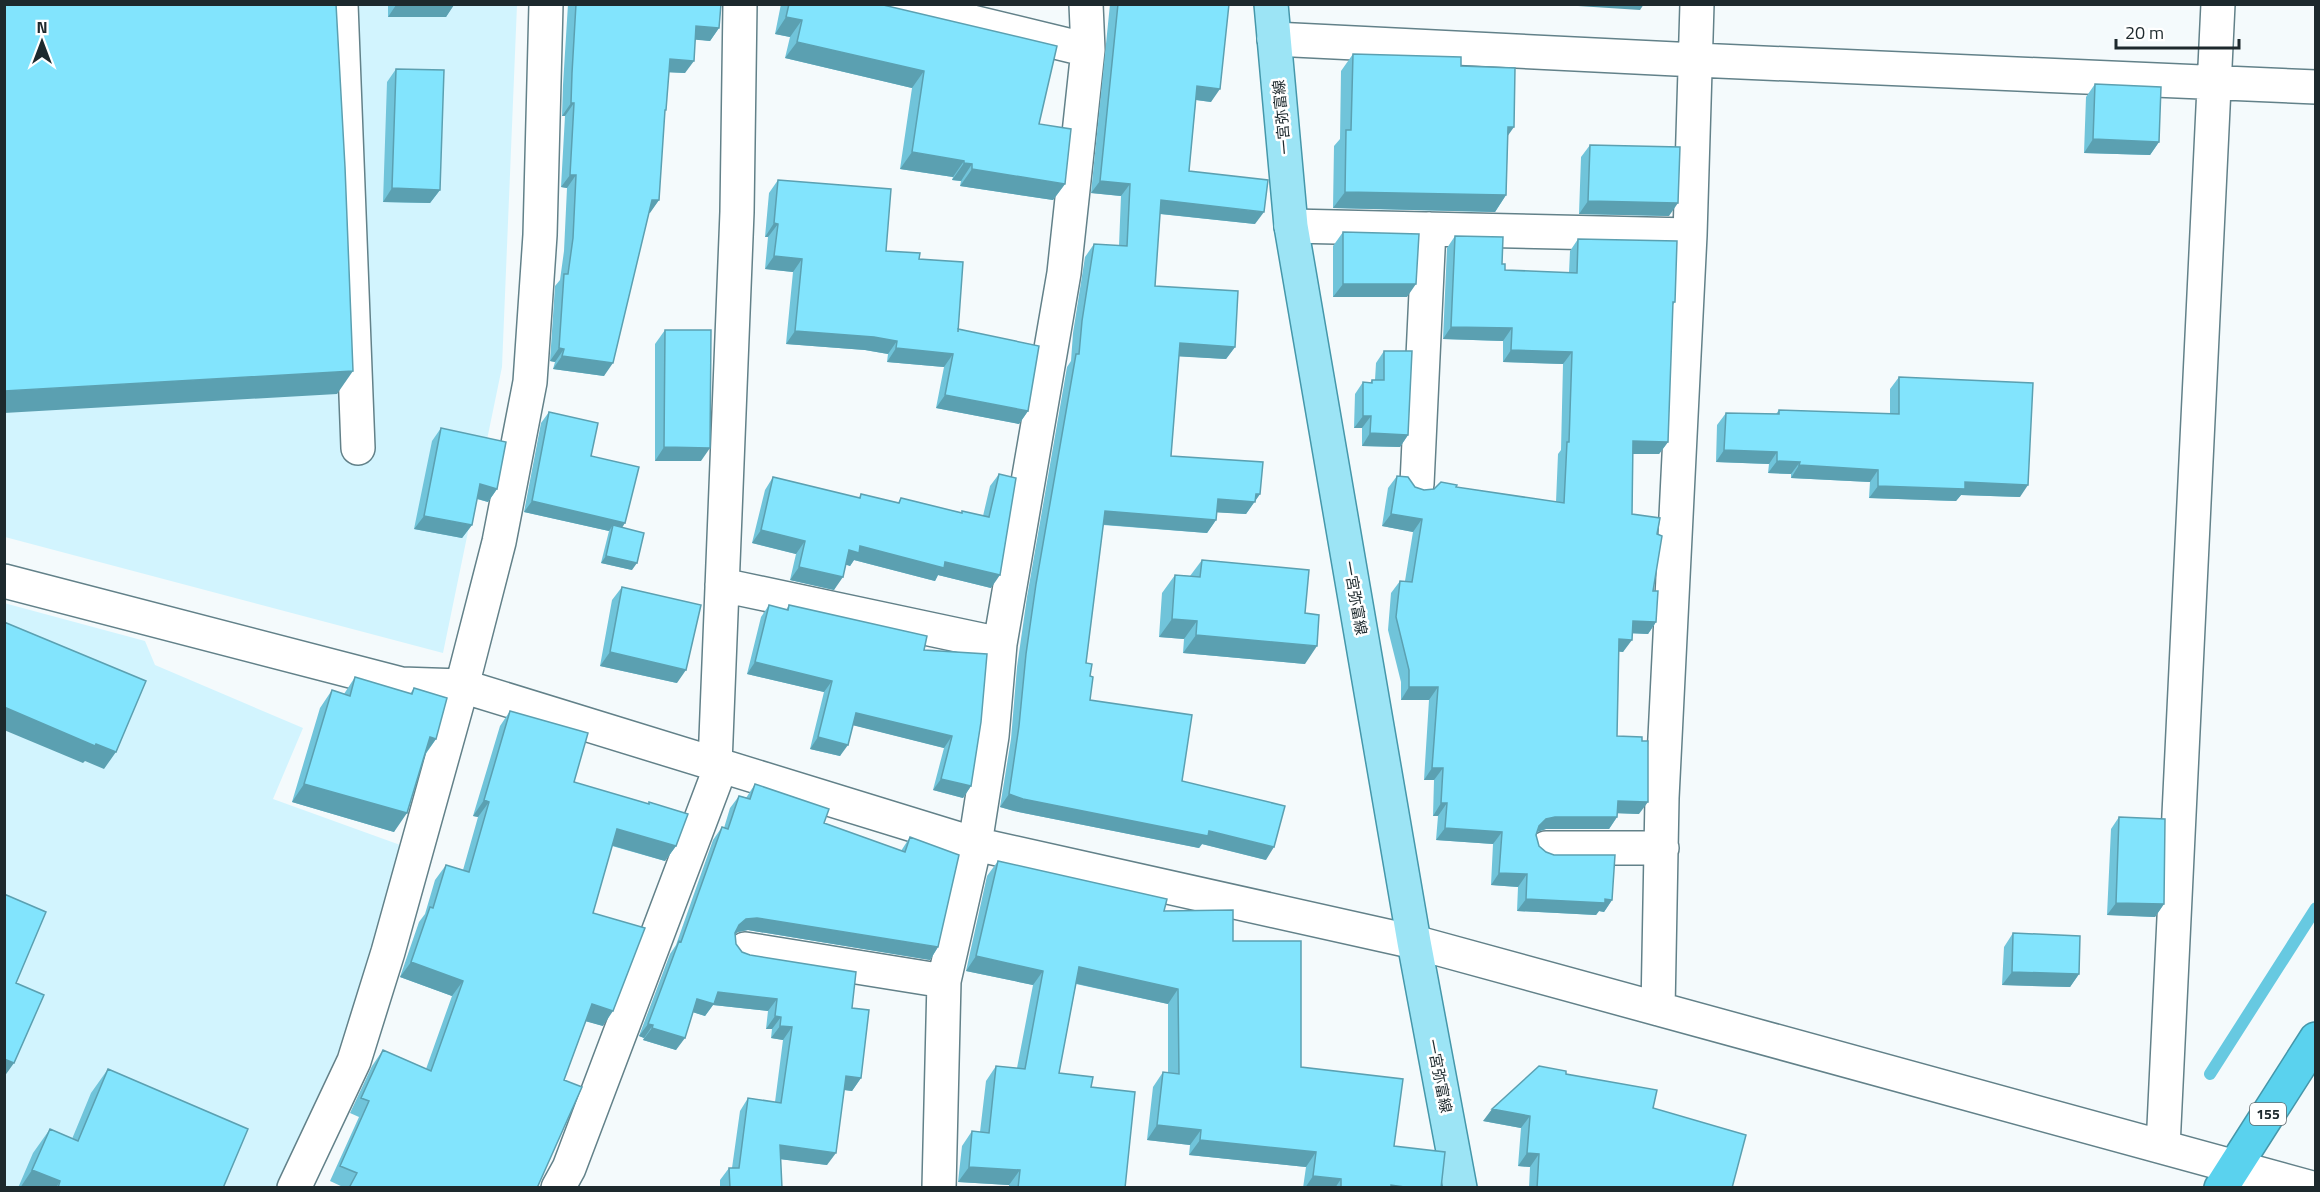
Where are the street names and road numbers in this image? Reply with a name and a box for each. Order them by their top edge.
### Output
street label: 一宮弥富線 [1267,79,1296,155]
street label: 一宮弥富線 [1338,559,1373,637]
street label: 一宮弥富線 [1421,1037,1458,1115]
road number: 155 [2250,1103,2286,1125]

